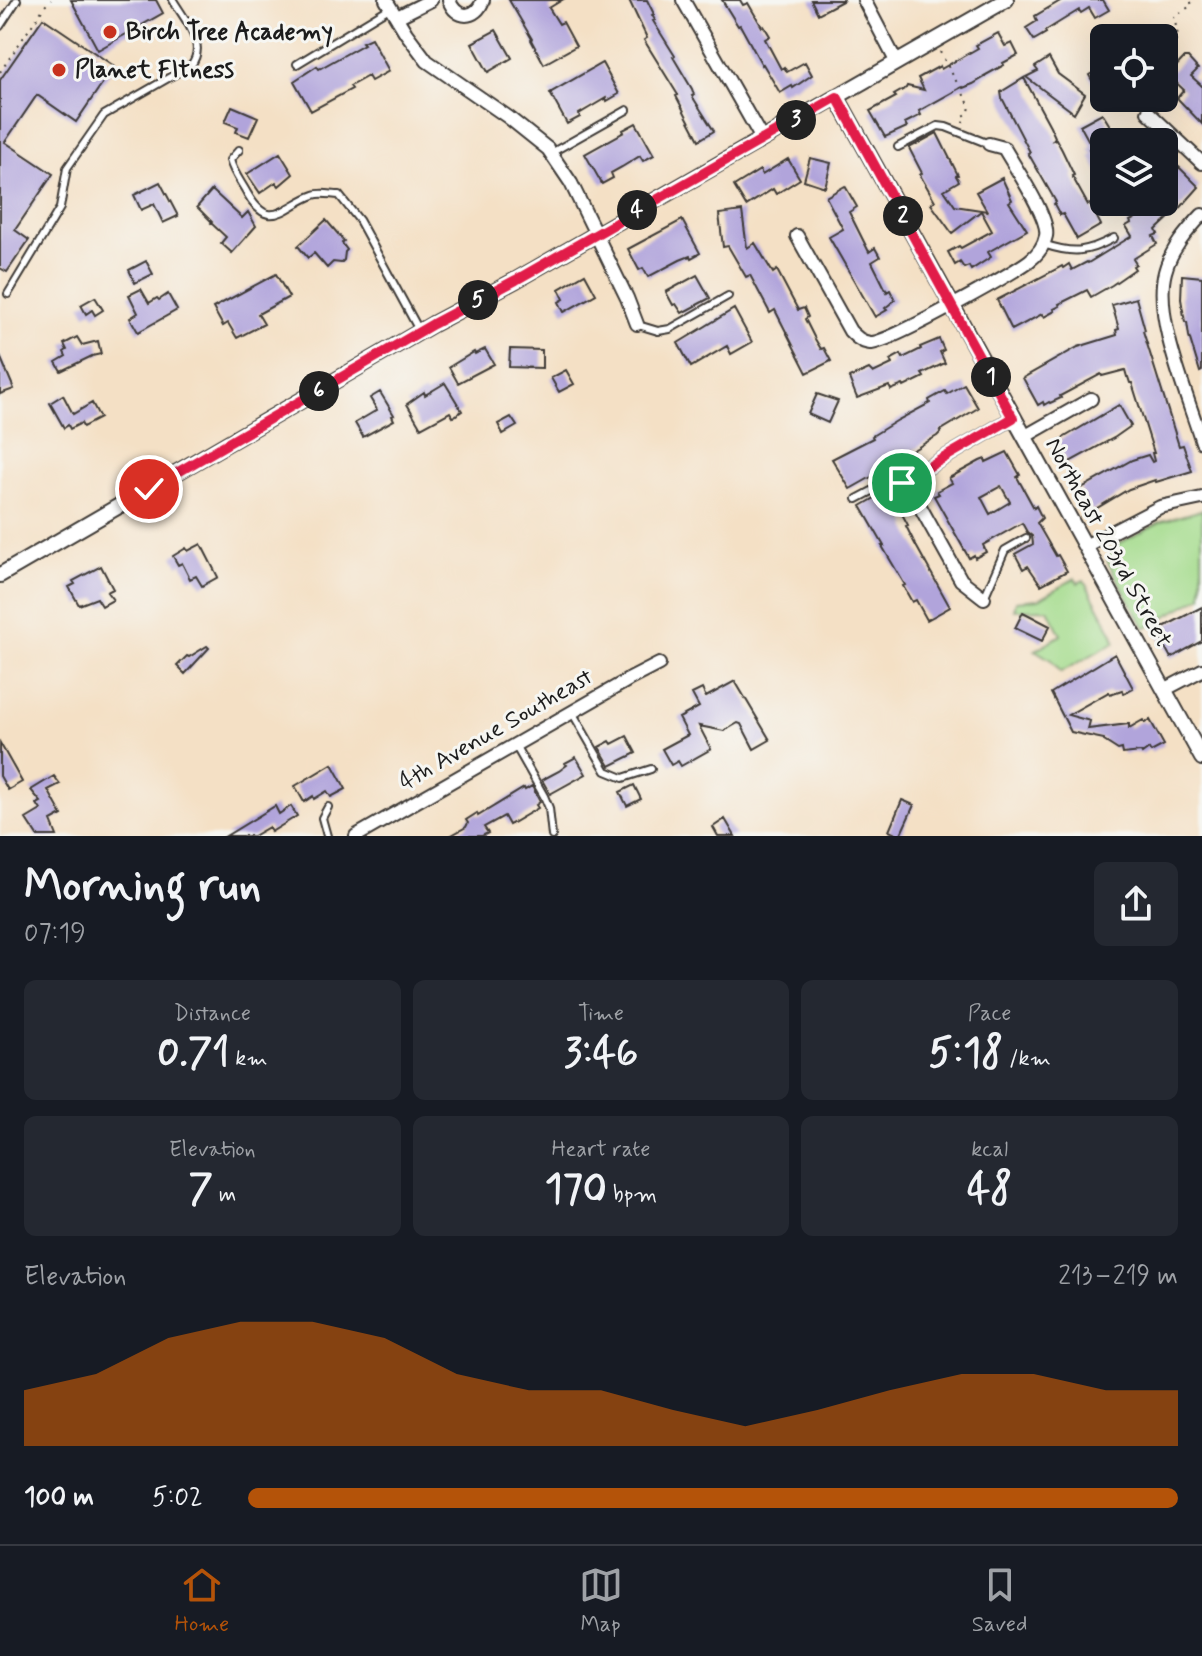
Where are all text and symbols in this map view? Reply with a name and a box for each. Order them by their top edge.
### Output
place label: Birch Tree Academy [126,17,333,48]
marker: Birch Tree Academy [101,23,119,41]
map controls [1090,24,1178,216]
button: locate [1090,24,1178,112]
place label: Planet FItness [75,55,235,86]
marker: Planet FItness [50,61,68,79]
pin: 3 [776,100,816,140]
text: 3 [791,106,801,134]
button: layers [1090,128,1178,216]
pin: 4 [617,190,657,230]
text: 4 [631,196,643,224]
pin: 2 [883,196,923,236]
text: 2 [898,202,908,230]
pin: 5 [458,280,498,320]
text: 5 [471,286,485,314]
pin: 1 [971,357,1011,397]
text: 1 [986,363,996,391]
pin: 6 [299,371,339,411]
text: 6 [313,377,325,405]
street label: Northeast 203rd Street [1037,432,1179,654]
pin [868,449,936,517]
pin [115,455,183,523]
icon: arrive [880,461,924,505]
icon: check [127,467,171,511]
street label: 4th Avenue Southeast [393,662,599,798]
text: Morning run [24,858,261,916]
button: share [1094,862,1178,946]
text: 07:19 [24,917,86,951]
text: Distance [174,1000,251,1028]
text: Time [578,1000,624,1028]
text: Pace [968,1000,1012,1028]
text: 0.71 [157,1028,229,1080]
text: 3:46 [564,1028,638,1080]
text: 5:18 [929,1028,1003,1080]
text: km [229,1045,267,1073]
text: /km [1003,1045,1051,1073]
text: Elevation [169,1136,256,1164]
text: Heart rate [552,1136,650,1164]
text: kcal [971,1136,1008,1164]
text: 7 [188,1164,213,1216]
text: 170 [545,1164,607,1216]
text: 48 [967,1164,1012,1216]
text: m [213,1181,236,1209]
text: bpm [607,1181,657,1209]
text: Elevation [24,1260,126,1294]
text: 213–219 m [1058,1260,1178,1294]
text: 100 m [24,1481,94,1515]
text: 5:02 [152,1481,203,1515]
tab: Home [175,1563,229,1639]
tab: Map [579,1563,623,1639]
tab: Saved [972,1563,1027,1639]

